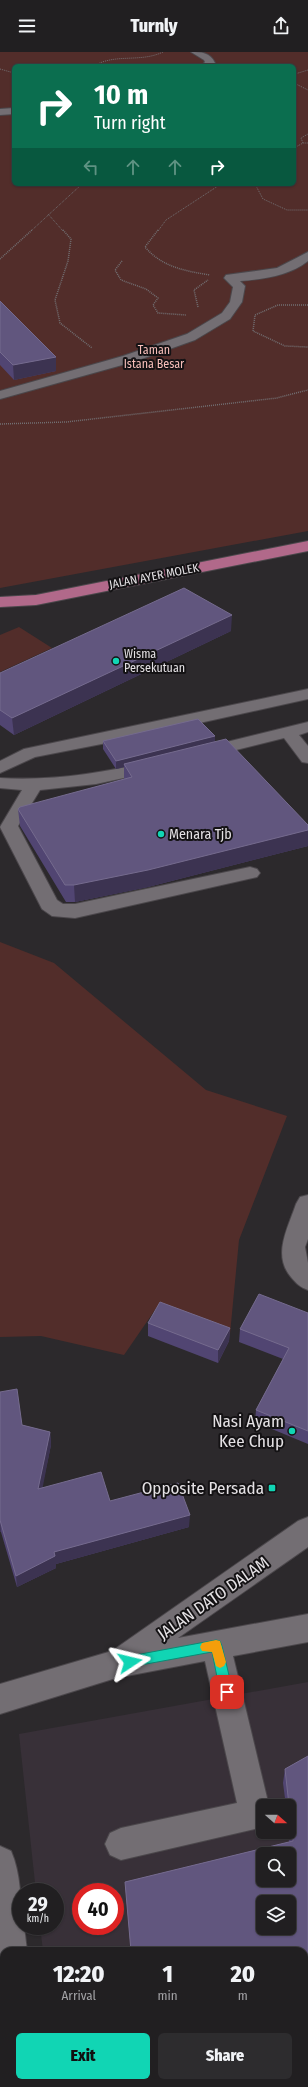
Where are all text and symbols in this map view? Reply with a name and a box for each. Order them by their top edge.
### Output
icon: menu [16,15,38,37]
text: Turnly [130,15,178,37]
icon: share [270,15,292,37]
text: 10 m [94,78,148,111]
icon: right [28,80,80,132]
text: Turn right [94,112,166,134]
icon: left [80,156,102,178]
icon: ahead [122,156,144,178]
icon: ahead [164,156,186,178]
icon: right [206,156,228,178]
park label: Taman Istana Besar [124,343,185,371]
street label: JALAN AYER MOLEK [108,560,201,592]
place label: Wisma Persekutuan [124,647,185,675]
marker: Wisma Persekutuan [111,656,121,666]
place label: Menara Tjb [169,826,232,843]
marker: Menara Tjb [156,829,166,839]
place label: Nasi Ayam Kee Chup [212,1411,284,1452]
marker: Nasi Ayam Kee Chup [287,1426,297,1436]
place label: Opposite Persada [142,1478,264,1499]
marker: Opposite Persada [267,1483,277,1493]
street label: JALAN DATO DALAM [153,1552,273,1645]
position arrow [109,1641,151,1683]
pin [210,1675,244,1709]
icon: arrive [216,1681,238,1703]
north arrow [256,1799,296,1839]
map controls [256,1799,296,1935]
button: search [256,1847,296,1887]
speed limit sign: 40 [72,1883,124,1935]
text: 29 [28,1892,48,1916]
button: layers [256,1895,296,1935]
text: km/h [27,1913,49,1925]
text: 12:20 [53,1960,105,1988]
text: 1 [162,1960,173,1988]
text: 20 [231,1960,255,1988]
text: Arrival [62,1988,96,2003]
text: min [158,1988,178,2003]
text: m [238,1988,248,2003]
button: Exit [16,2033,150,2079]
button: Share [158,2033,292,2079]

